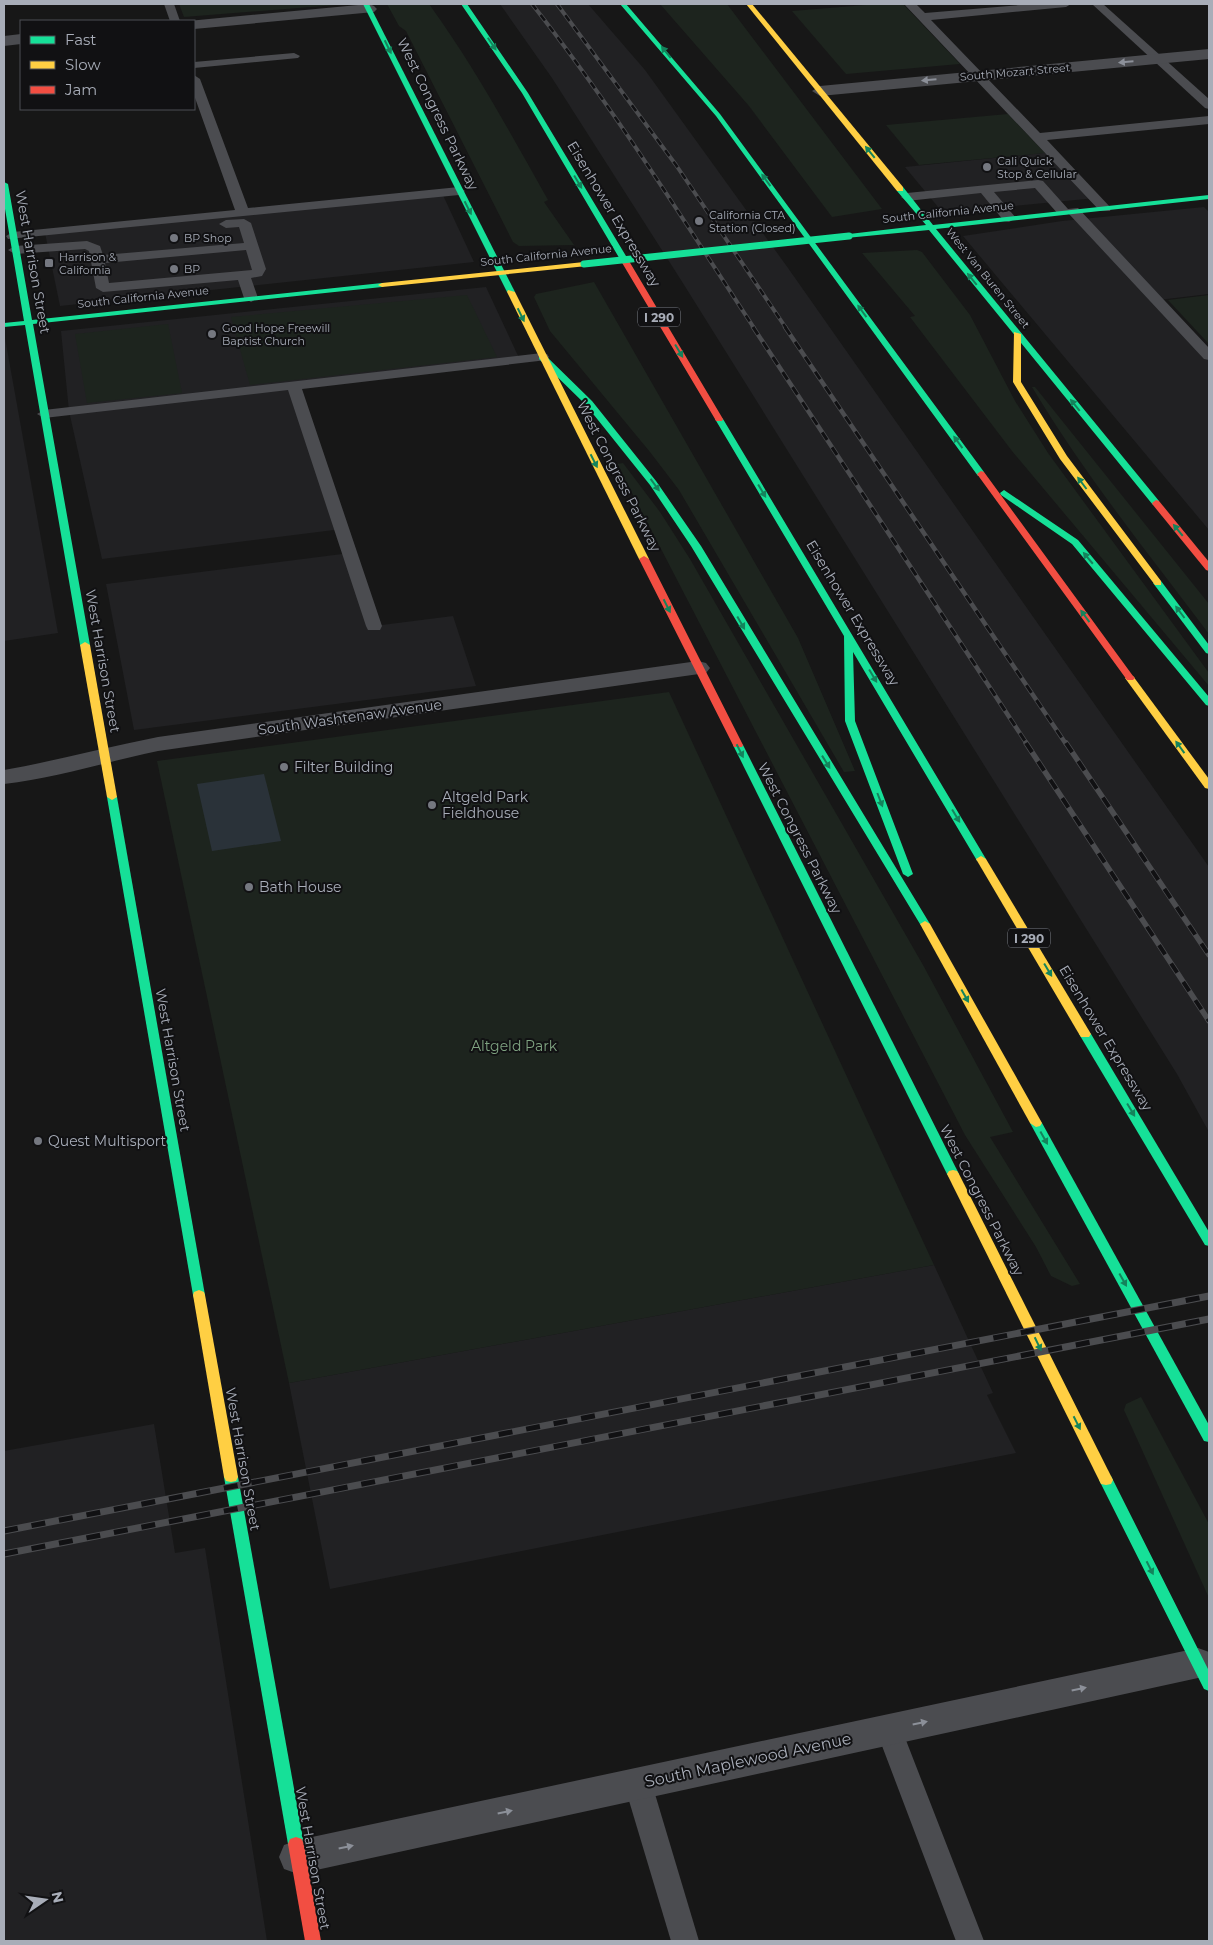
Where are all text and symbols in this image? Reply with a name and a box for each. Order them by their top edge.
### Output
legend [20,20,195,110]
text: Fast [65,30,96,49]
street label: West Congress Parkway [393,35,483,193]
one-way arrow [487,37,497,50]
one-way arrow [384,40,392,54]
one-way arrow [660,46,671,59]
text: Slow [65,55,101,74]
one-way arrow [1118,58,1134,66]
street label: South Mozart Street [959,60,1071,84]
one-way arrow [921,76,937,84]
text: Jam [64,80,97,99]
street label: Eisenhower Expressway [563,138,665,291]
one-way arrow [865,146,876,159]
place label: Cali Quick Stop & Cellular [997,154,1077,181]
marker: Cali Quick Stop & Cellular [981,161,993,173]
one-way arrow [760,174,771,187]
one-way arrow [573,175,582,188]
street label: West Harrison Street [12,189,54,335]
street label: South California Avenue [882,198,1015,226]
one-way arrow [464,201,472,216]
place label: California CTA Station (Closed) [709,208,796,235]
marker: California CTA Station (Closed) [693,215,705,227]
street label: West Van Buren Street [943,225,1033,331]
place label: BP Shop [184,231,232,245]
marker: BP Shop [168,232,180,244]
street label: South California Avenue [480,241,613,269]
place label: Harrison & California [59,250,117,277]
marker: Harrison & California [43,257,55,269]
place label: BP [184,262,200,276]
marker: BP [168,263,180,275]
one-way arrow [967,272,978,285]
street label: South California Avenue [77,283,210,311]
one-way arrow [856,305,867,318]
one-way arrow [517,308,525,323]
road number: I 290 [638,308,680,326]
place label: Good Hope Freewill Baptist Church [222,321,330,348]
marker: Good Hope Freewill Baptist Church [206,328,218,340]
one-way arrow [674,345,683,358]
street label: West Congress Parkway [573,397,665,555]
one-way arrow [1069,399,1081,411]
one-way arrow [953,435,963,449]
one-way arrow [590,454,598,468]
one-way arrow [1077,476,1087,490]
one-way arrow [650,479,660,492]
one-way arrow [758,484,767,497]
one-way arrow [1173,524,1184,537]
street label: Eisenhower Expressway [802,537,904,690]
one-way arrow [1083,552,1094,565]
street label: West Harrison Street [82,588,124,734]
one-way arrow [663,599,671,613]
one-way arrow [1175,606,1185,619]
one-way arrow [1079,610,1090,623]
one-way arrow [736,617,745,630]
one-way arrow [868,669,877,682]
street label: South Washtenaw Avenue [257,695,443,739]
one-way arrow [1175,741,1186,754]
one-way arrow [736,744,744,758]
one-way arrow [821,755,830,768]
place label: Filter Building [294,758,393,776]
street label: West Congress Parkway [754,759,846,917]
marker: Filter Building [278,761,290,773]
place label: Altgeld Park Fieldhouse [442,788,529,822]
one-way arrow [877,792,884,807]
marker: Altgeld Park Fieldhouse [426,799,438,811]
one-way arrow [952,808,960,823]
place label: Bath House [259,878,342,896]
marker: Bath House [243,881,255,893]
road number: I 290 [1008,928,1050,948]
street label: Eisenhower Expressway [1055,962,1157,1115]
one-way arrow [1044,963,1052,978]
street label: West Harrison Street [152,987,194,1133]
one-way arrow [961,989,969,1003]
park label: Altgeld Park [471,1037,558,1055]
one-way arrow [1127,1102,1135,1117]
street label: West Congress Parkway [936,1121,1028,1279]
one-way arrow [1040,1131,1048,1146]
place label: Quest Multisport [48,1132,167,1150]
marker: Quest Multisport [32,1135,44,1147]
one-way arrow [1118,1274,1127,1287]
one-way arrow [1034,1337,1042,1351]
street label: West Harrison Street [222,1386,264,1532]
one-way arrow [1073,1415,1082,1430]
one-way arrow [1146,1561,1154,1575]
one-way arrow [1072,1685,1087,1693]
one-way arrow [913,1719,928,1727]
street label: South Maplewood Avenue [643,1729,853,1791]
street label: West Harrison Street [292,1785,334,1931]
one-way arrow [497,1808,513,1816]
one-way arrow [338,1842,354,1850]
north arrow [20,1875,70,1925]
text: N [48,1890,68,1905]

